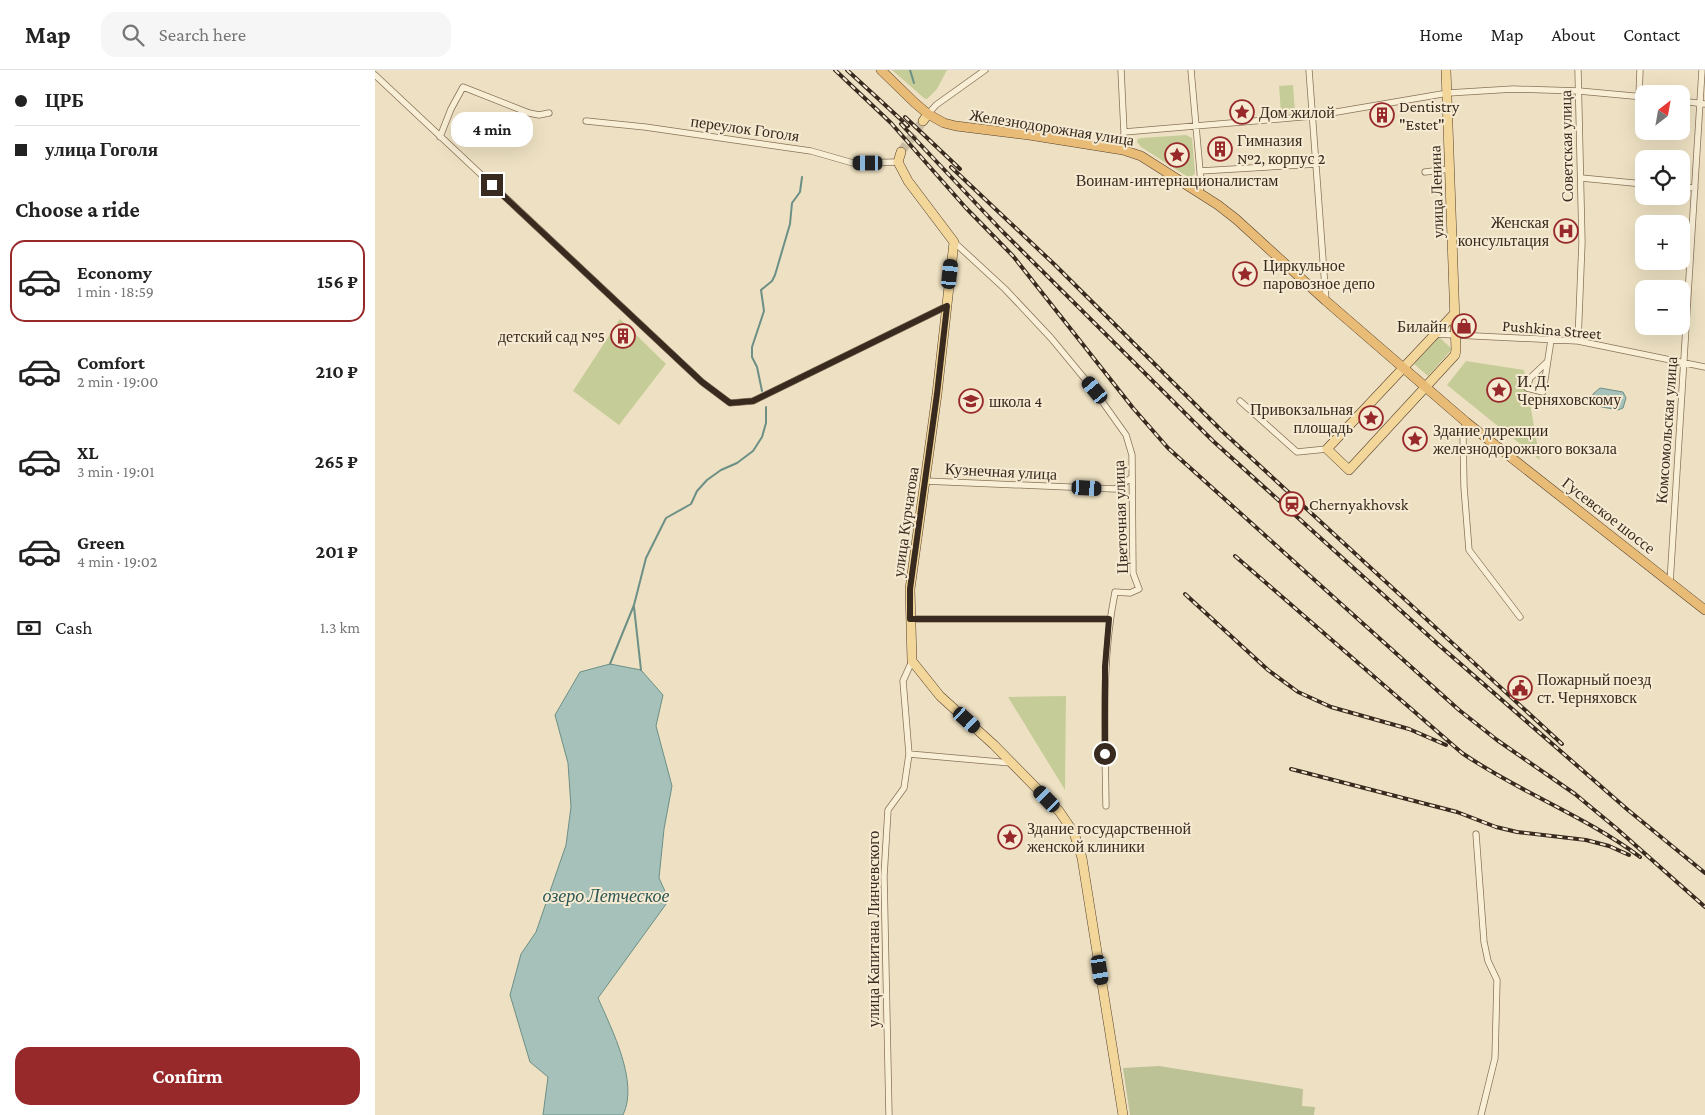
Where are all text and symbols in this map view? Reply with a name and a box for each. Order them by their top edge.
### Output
search box [101,12,451,57]
text: Map [25,21,71,48]
icon: search [119,21,147,49]
text: Search here [159,24,246,45]
text: Home [1420,25,1463,45]
text: Map [1491,25,1523,45]
text: About [1551,25,1595,45]
text: Contact [1623,25,1680,45]
north arrow [1635,85,1690,140]
map controls [1635,85,1690,335]
text: ЦРБ [45,90,84,111]
street label: Советская улица [1557,90,1577,202]
place label: Dentistry "Estet" [1399,98,1460,133]
place icon: Дом жилой [1229,99,1255,125]
building icon: Dentistry "Estet" [1369,102,1395,128]
place label: Дом жилой [1259,104,1335,122]
street label: Железнодорожная улица [968,106,1136,150]
callout: 4 min [451,112,533,148]
street label: переулок Гоголя [689,112,801,146]
text: 4 min [472,121,512,138]
place label: Гимназия №2, корпус 2 [1237,132,1326,168]
building icon: Гимназия №2, корпус 2 [1207,136,1233,162]
text: улица Гоголя [45,139,158,160]
place icon: Воинам-интернационалистам [1164,142,1190,168]
street label: улица Ленина [1426,145,1448,239]
button: locate [1635,150,1690,205]
car [853,156,883,171]
place label: Воинам-интернационалистам [1076,172,1278,190]
route end [481,174,503,196]
text: Choose a ride [15,197,140,222]
place label: Женская консультация [1458,214,1550,250]
button: + [1635,215,1690,270]
hospital icon: Женская консультация [1553,218,1579,244]
place label: Циркульное паровозное депо [1263,257,1375,293]
car [940,258,959,290]
icon: car [17,259,62,304]
place icon: Циркульное паровозное депо [1232,261,1258,287]
text: Economy [77,262,152,283]
text: 156 ₽ [317,271,358,292]
button: − [1635,280,1690,335]
text: 1 min · 18:59 [77,283,154,300]
shop icon: Билайн [1451,313,1477,339]
street label: Pushkina Street [1502,317,1603,342]
place label: Билайн [1397,318,1447,335]
building icon: детский сад №5 [610,323,636,349]
place label: детский сад №5 [498,328,605,346]
icon: car [17,349,62,394]
text: Comfort [77,352,145,373]
street label: Комсомольская улица [1653,356,1681,504]
text: 210 ₽ [315,361,358,382]
text: 2 min · 19:00 [77,373,158,390]
place label: И. Д. Черняховскому [1517,373,1621,409]
car [1079,374,1110,406]
place icon: И. Д. Черняховскому [1486,377,1512,403]
school or university icon: школа 4 [958,388,984,414]
place label: школа 4 [989,393,1042,410]
place label: Привокзальная площадь [1250,401,1354,437]
place icon: Привокзальная площадь [1358,405,1384,431]
place label: Здание дирекции железнодорожного вокзала [1432,422,1617,458]
place icon: Здание дирекции железнодорожного вокзала [1402,426,1428,452]
icon: car [17,439,62,484]
text: XL [77,442,99,463]
text: 265 ₽ [315,451,358,472]
street label: Кузнечная улица [944,460,1058,484]
street label: Цветочная улица [1110,460,1132,574]
text: 3 min · 19:01 [77,463,155,480]
street label: улица Курчатова [889,466,923,579]
street label: Гусевское шоссе [1558,474,1658,558]
car [1071,480,1102,496]
station icon: Chernyakhovsk [1279,491,1305,517]
place label: Chernyakhovsk [1309,496,1409,514]
icon: car [17,529,62,574]
text: Green [77,532,125,553]
text: 201 ₽ [315,541,358,562]
text: 4 min · 19:02 [77,553,157,570]
icon: cash [15,614,43,642]
text: Cash [55,617,93,638]
text: 1.3 km [320,619,360,636]
place label: Пожарный поезд ст. Черняховск [1537,671,1651,707]
public building icon: Пожарный поезд ст. Черняховск [1507,675,1533,701]
car [950,704,983,736]
route start [1094,743,1116,765]
car [1031,783,1062,815]
place label: Здание государственной женской клиники [1026,820,1192,855]
place icon: Здание государственной женской клиники [997,824,1023,850]
street label: улица Капитана Линчевского [865,831,883,1027]
water label: озеро Летческое [542,886,670,906]
car [1090,954,1109,986]
button: Confirm [15,1047,360,1105]

